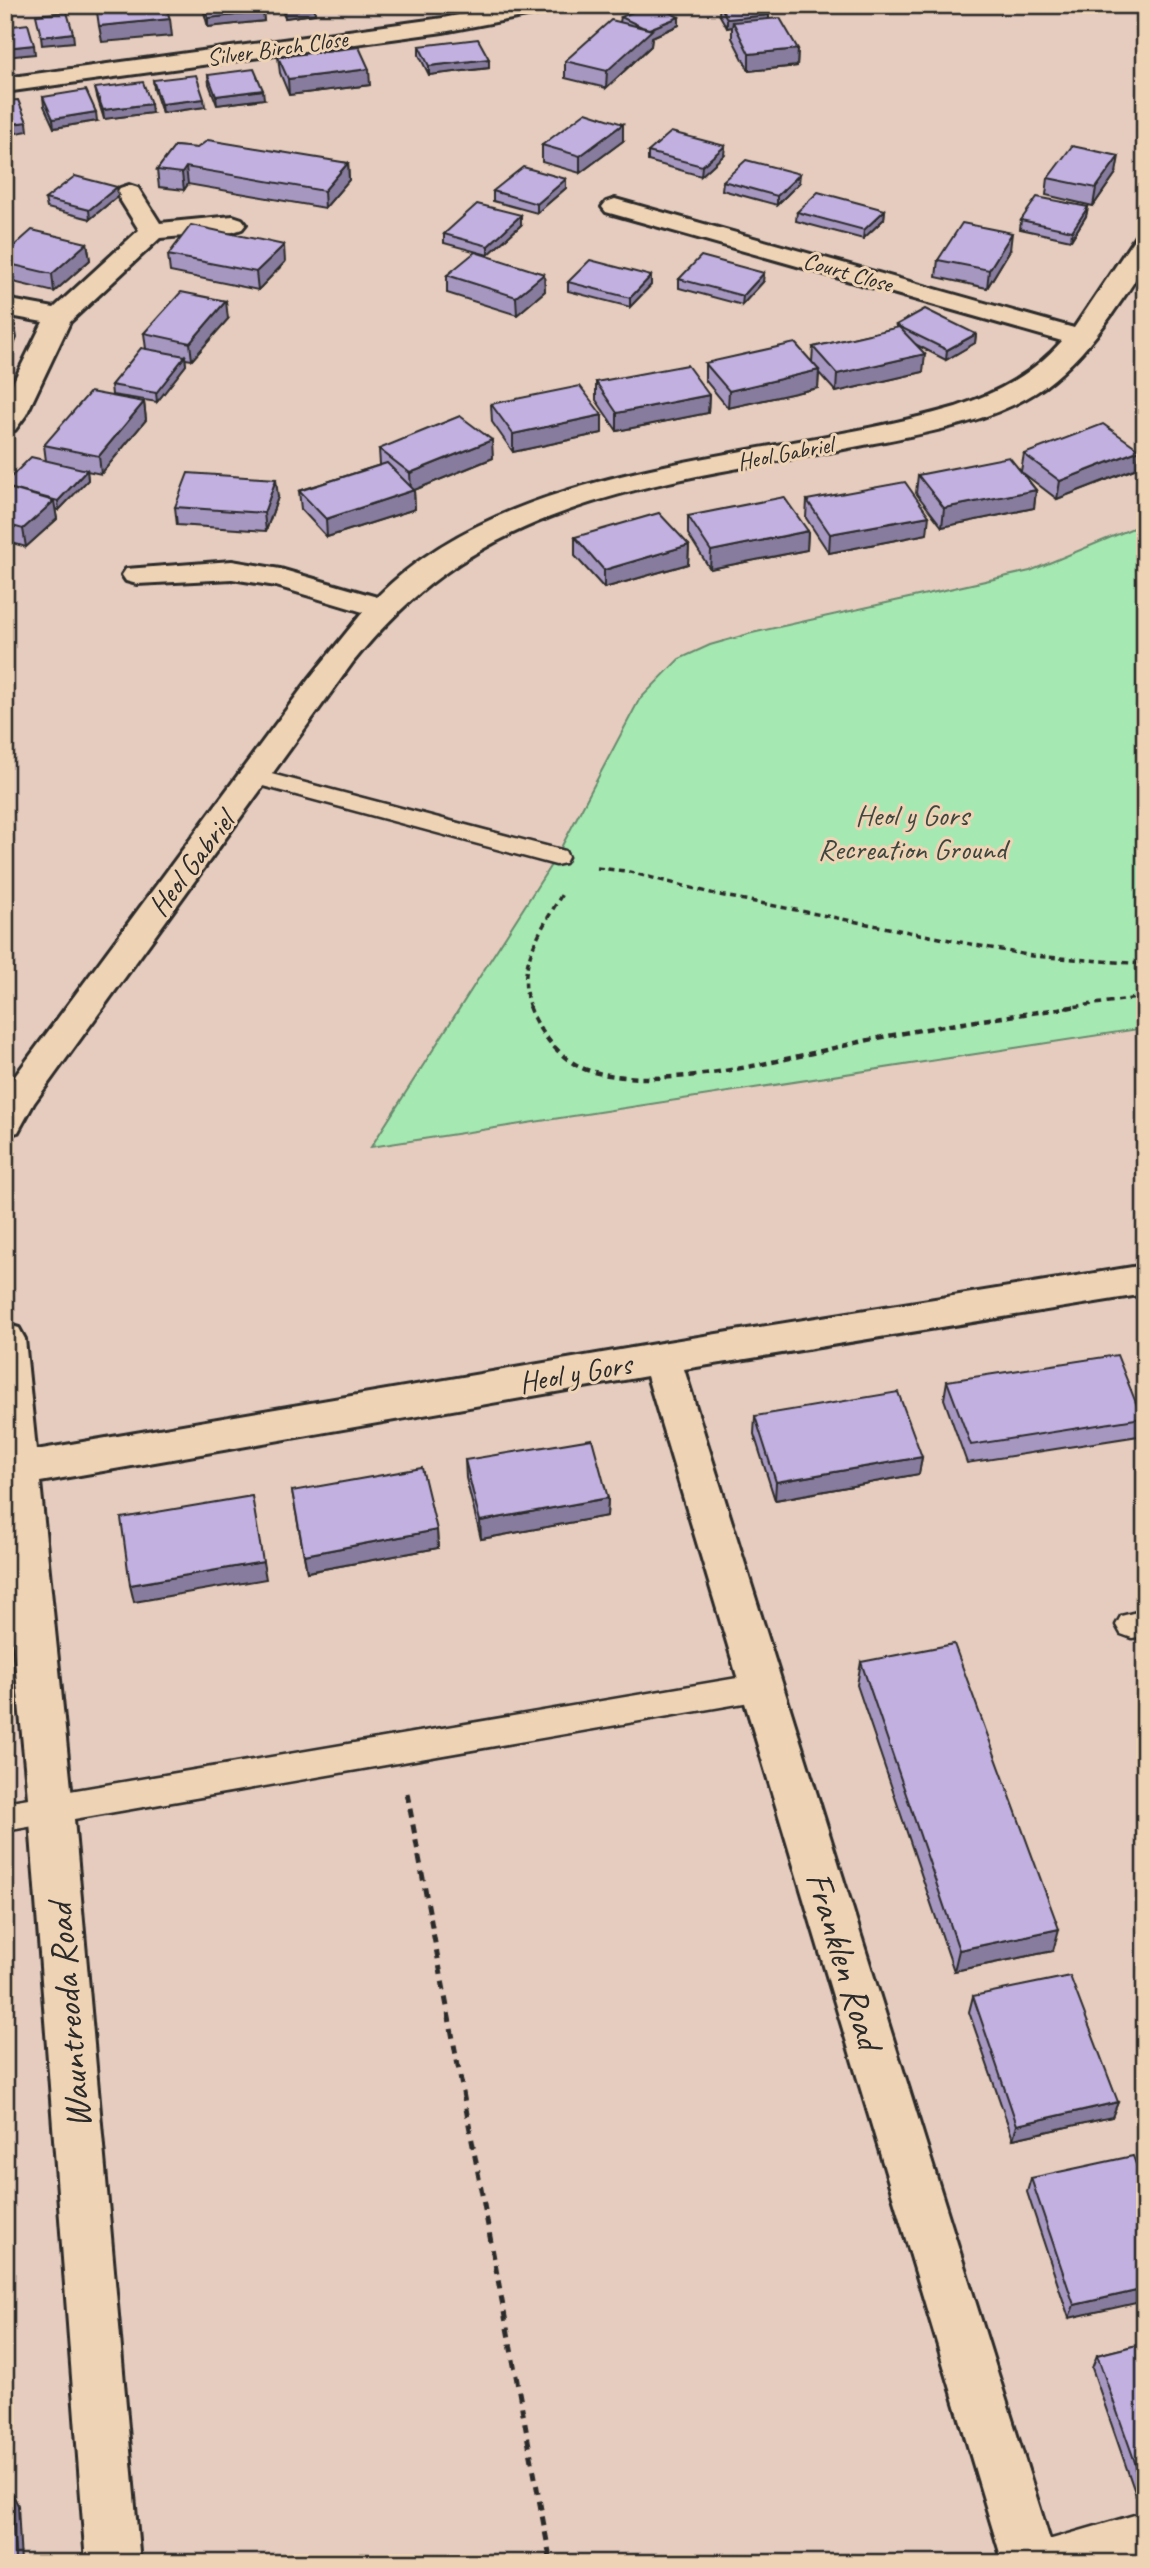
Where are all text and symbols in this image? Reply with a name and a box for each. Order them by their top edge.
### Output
street label: Silver Birch Close [205,23,351,73]
street label: Court Close [800,245,898,300]
street label: Heol Gabriel [735,428,839,477]
park label: Heol y Gors Recreation Ground [818,796,1010,868]
street label: Heol Gabriel [139,800,246,924]
street label: Heol y Gors [516,1344,637,1402]
street label: Franklen Road [795,1866,895,2060]
street label: Wauntreoda Road [35,1896,102,2130]

